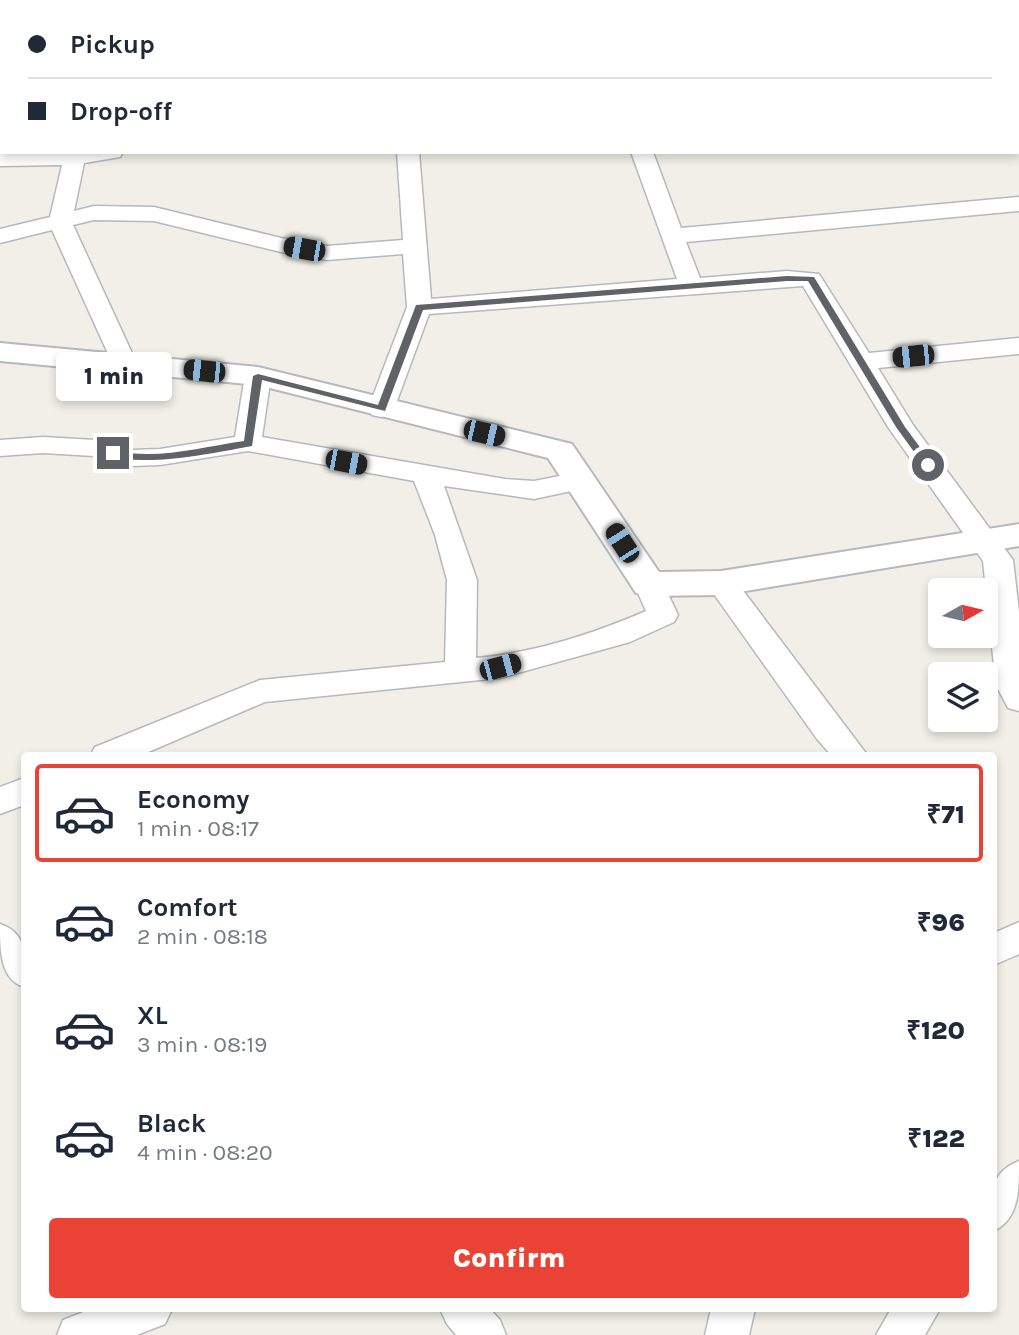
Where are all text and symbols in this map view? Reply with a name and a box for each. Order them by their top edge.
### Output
text: Pickup [70,29,155,60]
text: Drop-off [70,96,172,127]
car [282,235,327,263]
car [892,343,935,369]
callout: 1 min [55,351,171,400]
car [183,358,226,384]
text: 1 min [84,363,144,390]
car [462,418,507,448]
route end [97,437,129,469]
car [324,448,369,476]
route start [912,449,944,481]
car [602,520,643,566]
north arrow [928,578,998,648]
map controls [928,578,998,732]
car [477,651,524,683]
button: layers [928,662,998,732]
icon: car [53,782,116,845]
text: Economy [137,784,249,815]
text: ₹71 [926,799,965,830]
text: 1 min · 08:17 [137,815,259,842]
icon: car [53,890,116,953]
text: Comfort [137,892,238,923]
text: ₹96 [917,907,965,938]
text: 2 min · 08:18 [137,923,268,950]
icon: car [53,998,116,1061]
text: XL [137,1000,168,1031]
text: ₹120 [906,1015,965,1046]
text: 3 min · 08:19 [137,1031,267,1058]
icon: car [53,1106,116,1169]
text: Black [137,1108,206,1139]
text: ₹122 [907,1123,965,1154]
text: 4 min · 08:20 [137,1139,273,1166]
button: Confirm [49,1218,969,1298]

